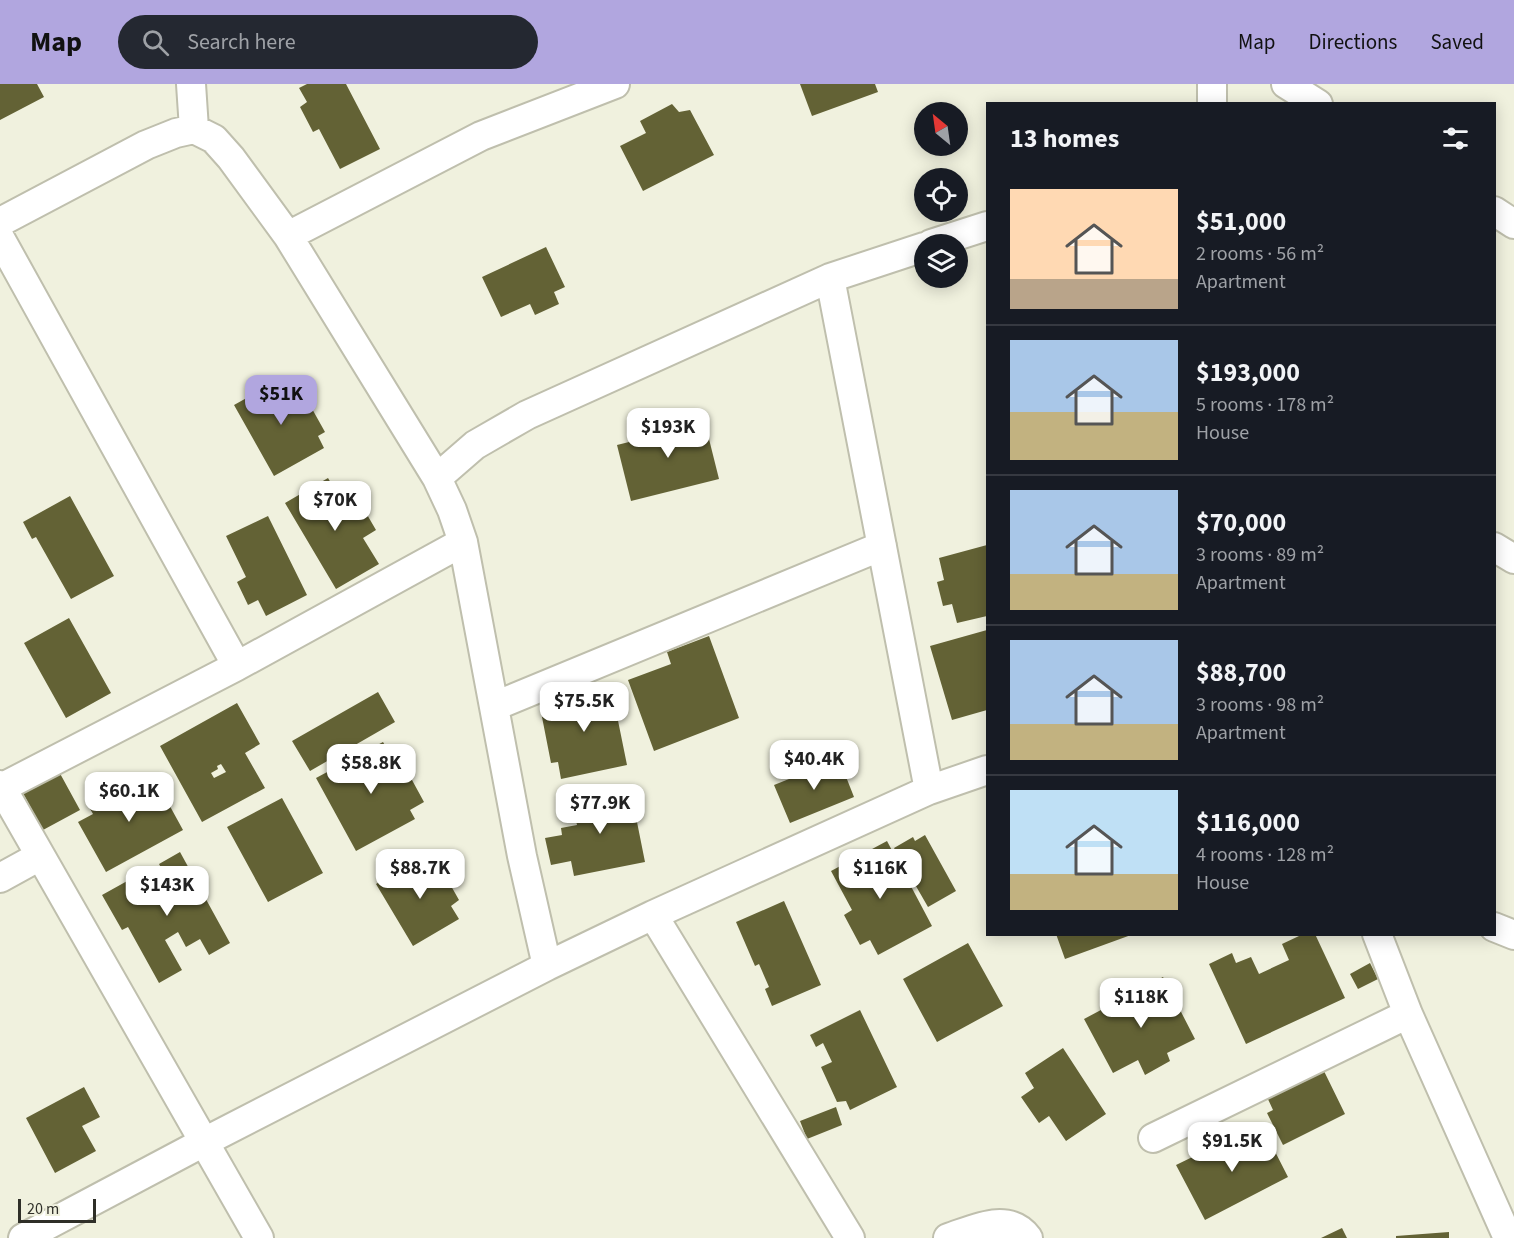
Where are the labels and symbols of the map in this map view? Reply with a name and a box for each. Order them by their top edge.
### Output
north arrow [914,102,968,156]
pin: $51K [245,375,317,426]
pin: $193K [626,408,710,459]
pin: $70K [299,481,371,532]
pin: $75.5K [535,682,633,733]
pin: $40.4K [765,740,863,791]
pin: $58.8K [322,744,420,795]
pin: $60.1K [80,772,178,823]
pin: $77.9K [551,784,649,835]
pin: $88.7K [371,849,469,900]
pin: $116K [838,849,922,900]
pin: $143K [125,866,209,917]
pin: $118K [1099,978,1183,1029]
pin: $91.5K [1183,1122,1281,1173]
scale bar [18,1196,96,1224]

